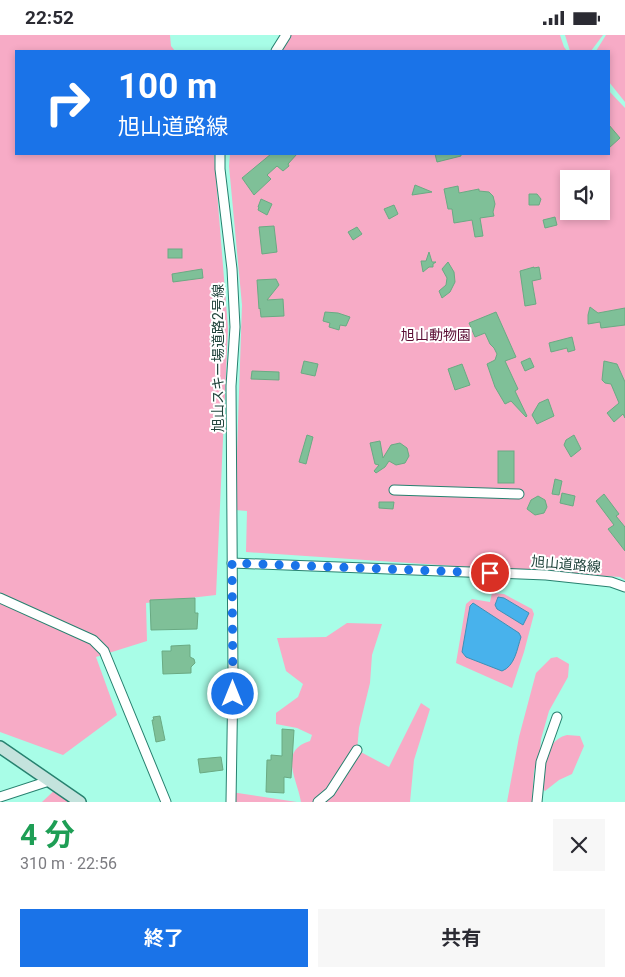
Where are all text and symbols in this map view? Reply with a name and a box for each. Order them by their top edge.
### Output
text: 22:52 [25,6,74,29]
text: 100 m [118,66,217,107]
icon: right [35,70,100,135]
text: 旭山道路線 [118,114,228,139]
map controls [560,170,610,220]
button: sound [560,170,610,220]
street label: 旭山スキー場道路2号線 [210,284,226,432]
park label: 旭山動物園 [401,327,471,343]
pin [469,552,511,594]
street label: 旭山道路線 [530,553,602,575]
icon: arrive [476,559,504,587]
position arrow [206,667,258,719]
text: 4 分 [20,817,75,852]
button: close [553,819,605,871]
text: 310 m · 22:56 [20,854,117,873]
button: 終了 [20,909,308,967]
button: 共有 [318,909,605,967]

